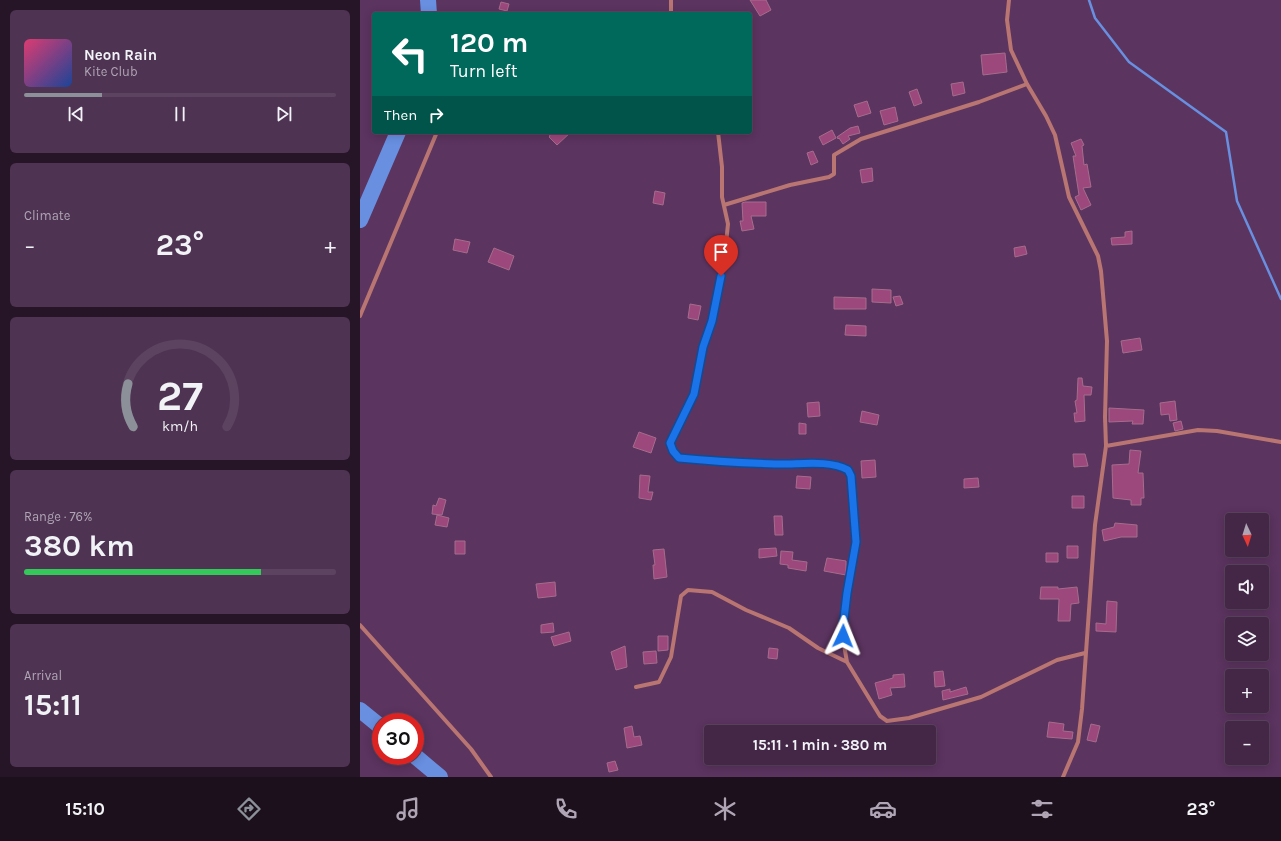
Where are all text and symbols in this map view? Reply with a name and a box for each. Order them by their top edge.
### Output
text: 120 m [450,26,528,59]
icon: left [384,28,436,80]
text: Neon Rain [84,46,157,64]
text: Turn left [450,60,518,82]
text: Kite Club [84,64,138,79]
icon: previous [65,103,87,125]
icon: pause [169,103,191,125]
icon: next [273,103,295,125]
icon: right [425,104,447,126]
text: Then [384,106,417,124]
text: Climate [24,208,70,223]
text: 23° [156,227,204,263]
text: − [24,233,36,259]
text: + [324,233,336,259]
pin [704,235,738,276]
icon: arrive [710,241,732,263]
text: 27 [157,371,203,419]
text: km/h [162,417,198,434]
text: Range · 76% [24,509,92,524]
north arrow [1225,513,1269,557]
map controls [1225,513,1269,765]
text: 380 km [24,528,135,564]
button: sound [1225,565,1269,609]
position arrow [822,615,864,657]
button: layers [1225,617,1269,661]
text: Arrival [24,668,62,683]
button: + [1225,669,1269,713]
text: 15:11 [24,687,82,723]
speed limit sign: 30 [372,713,424,765]
button: − [1225,721,1269,765]
text: 15:11 · 1 min · 380 m [753,736,887,754]
icon: directions [235,795,263,823]
icon: music [394,795,422,823]
icon: phone [552,795,580,823]
icon: climate [711,795,739,823]
icon: car [869,795,897,823]
icon: filters [1028,795,1056,823]
text: 15:10 [65,798,105,820]
text: 23° [1187,798,1216,820]

